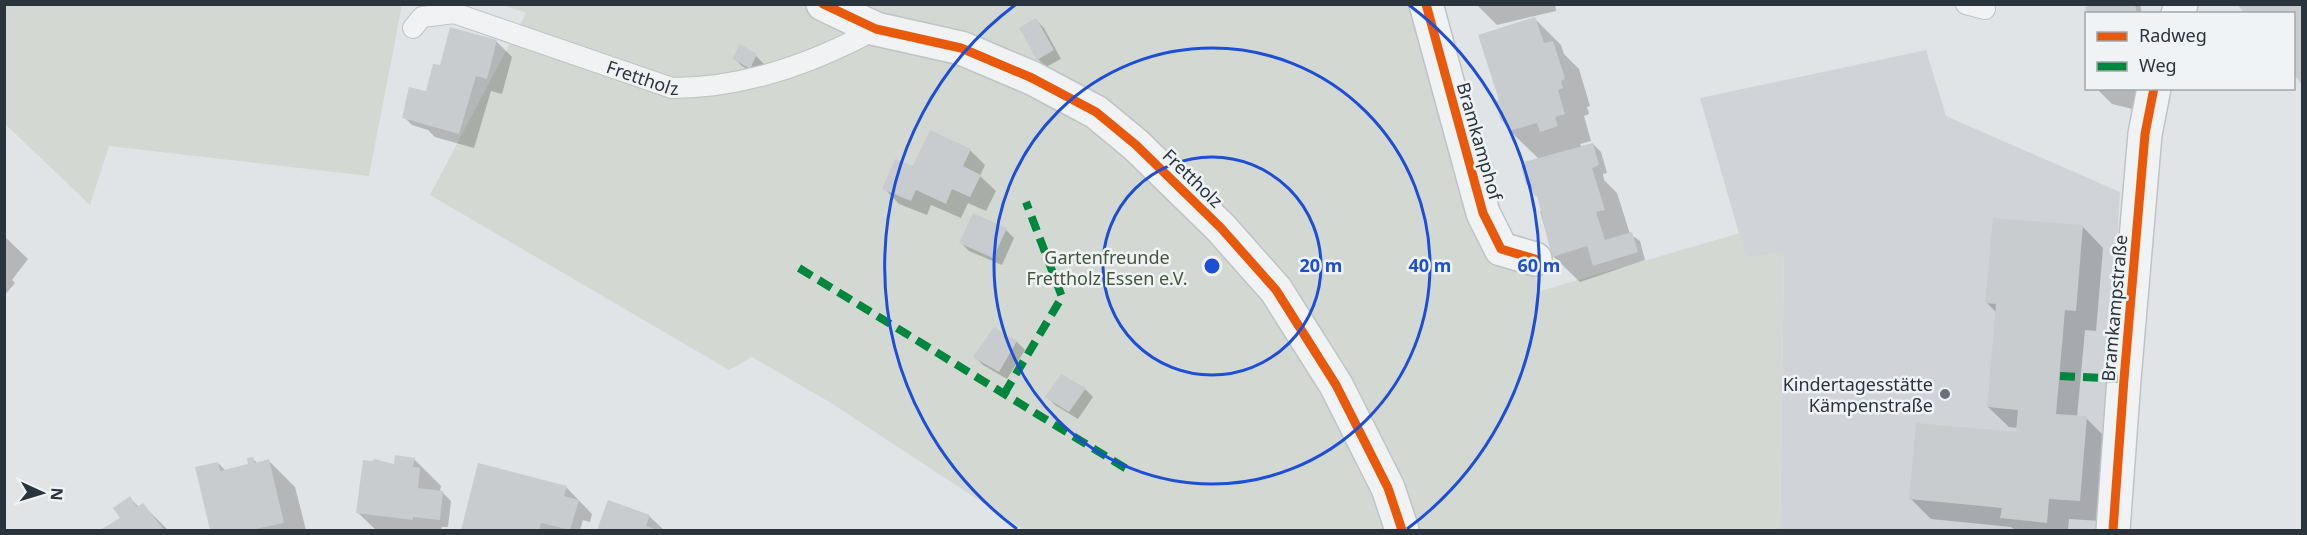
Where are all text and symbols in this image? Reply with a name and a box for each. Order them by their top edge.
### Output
legend [2085,12,2295,90]
text: Radweg [2139,23,2207,47]
text: Weg [2139,53,2177,77]
street label: Frettholz [603,54,678,100]
street label: Bramkamphof [1452,79,1509,203]
street label: Frettholz [1158,143,1228,213]
street label: Bramkampstraße [2096,234,2132,382]
park label: Gartenfreunde Frettholz Essen e.V. [1026,245,1188,290]
text: 20 m [1300,253,1342,277]
text: 40 m [1409,253,1451,277]
text: 60 m [1518,253,1560,277]
centre of rings [1202,256,1222,276]
place label: Kindertagesstätte Kämpenstraße [1783,372,1933,417]
marker: Kindertagesstätte Kämpenstraße [1938,387,1952,401]
north arrow [12,463,72,523]
text: N [46,487,68,501]

